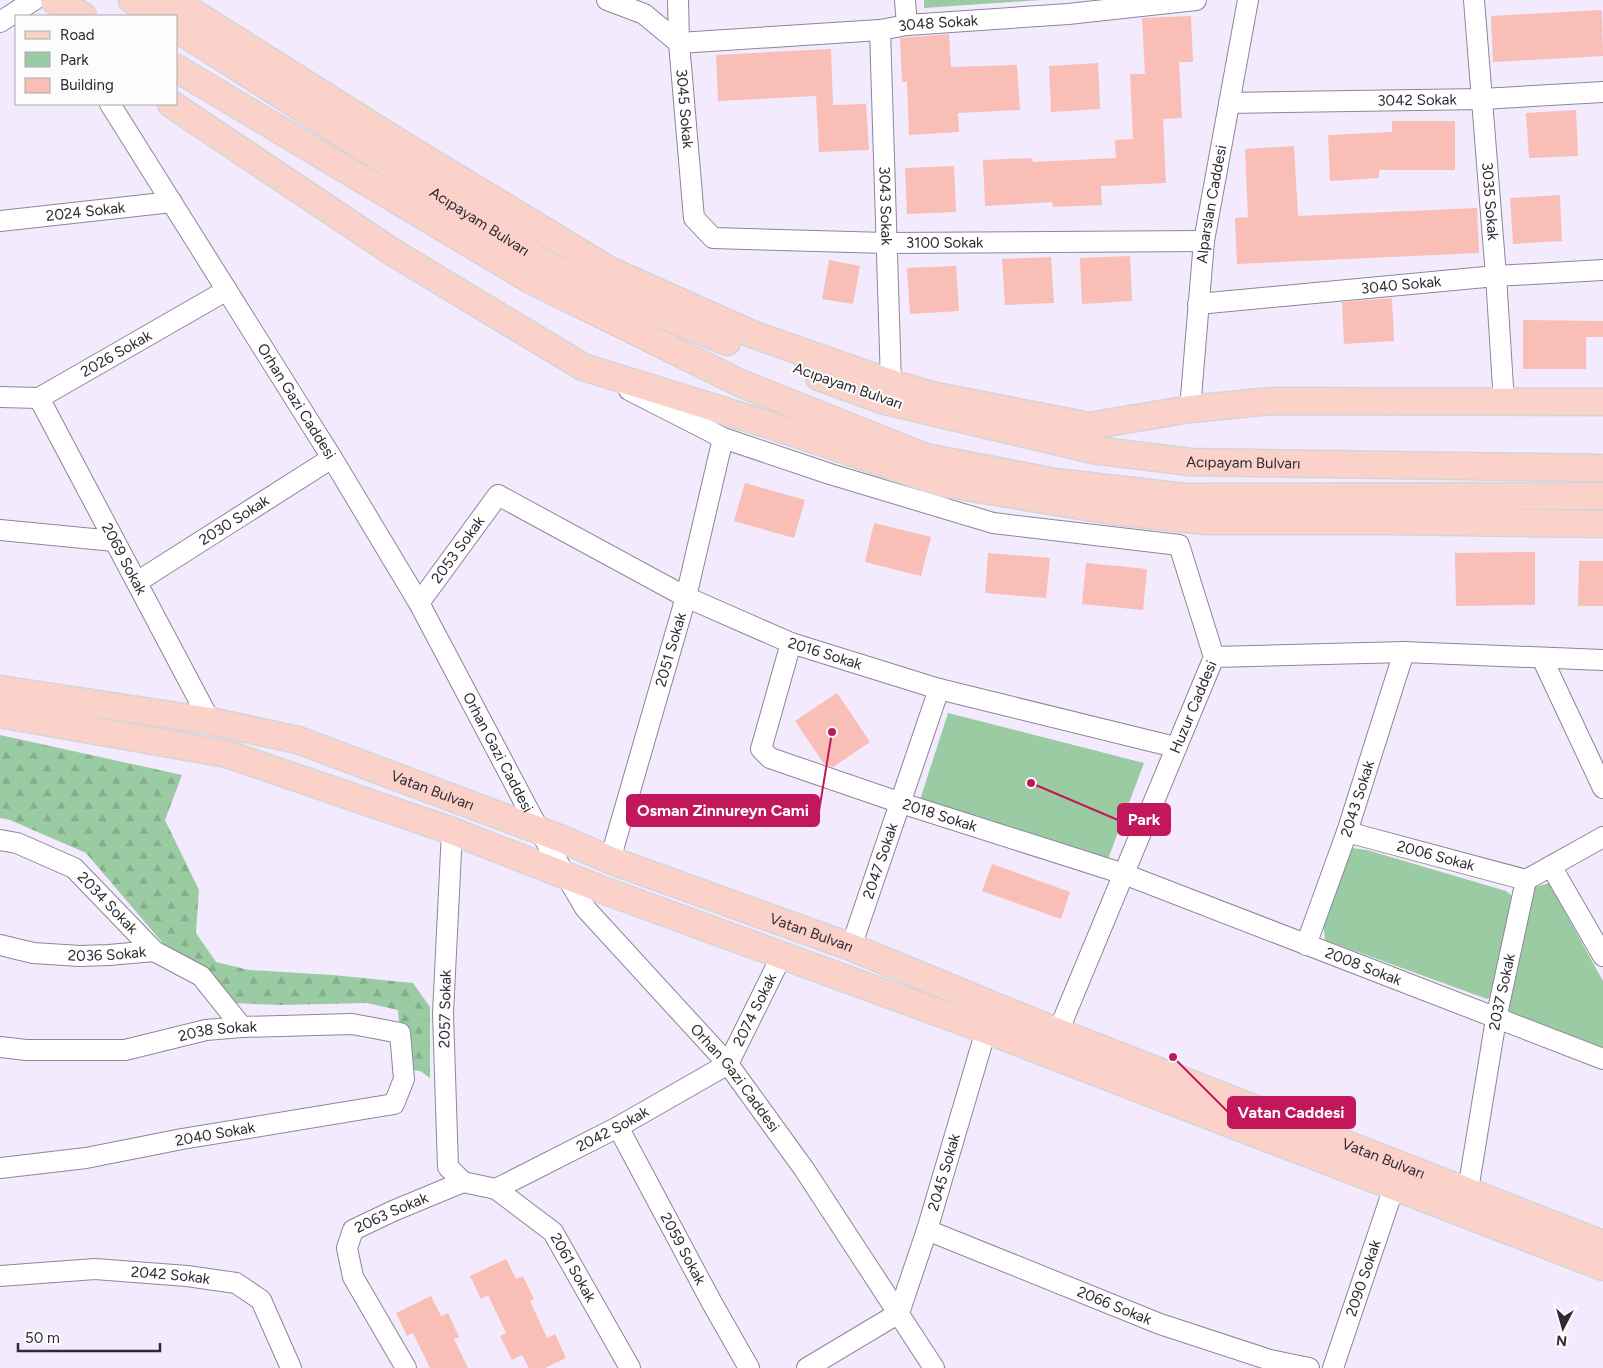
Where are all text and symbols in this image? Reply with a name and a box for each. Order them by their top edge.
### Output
street label: 3048 Sokak [897,11,979,35]
legend [15,15,178,105]
text: Road [60,26,95,44]
text: Park [60,51,89,69]
street label: 3045 Sokak [672,68,697,150]
text: Building [60,76,114,94]
street label: 3042 Sokak [1377,90,1457,110]
street label: Alparslan Caddesi [1193,144,1230,264]
street label: 3035 Sokak [1478,162,1502,242]
street label: 3043 Sokak [875,166,896,246]
street label: Acıpayam Bulvarı [426,183,533,260]
street label: 2024 Sokak [45,198,127,225]
street label: 3100 Sokak [906,233,984,252]
street label: 3040 Sokak [1360,272,1443,298]
street label: 2026 Sokak [78,326,155,381]
street label: Orhan Gazi Caddesi [253,340,340,463]
street label: Acıpayam Bulvarı [791,359,905,413]
street label: Acıpayam Bulvarı [1186,453,1301,473]
street label: 2030 Sokak [196,491,273,549]
street label: 2053 Sokak [428,512,489,587]
street label: 2069 Sokak [98,520,151,598]
street label: 2051 Sokak [652,610,690,689]
street label: 2016 Sokak [786,634,865,674]
street label: Huzur Caddesi [1166,658,1221,756]
street label: Orhan Gazi Caddesi [459,689,537,816]
street label: 2043 Sokak [1337,758,1378,840]
street label: Vatan Bulvarı [388,767,477,814]
callout: Osman Zinnureyn Cami [627,795,819,826]
street label: 2018 Sokak [900,795,980,836]
text: Osman Zinnureyn Cami [637,801,809,820]
callout: Park [1118,804,1170,835]
text: Park [1128,810,1161,829]
street label: 2047 Sokak [859,820,902,901]
street label: 2006 Sokak [1395,837,1477,875]
street label: 2034 Sokak [74,868,142,938]
street label: Vatan Bulvarı [767,909,856,956]
street label: 2036 Sokak [67,943,147,965]
street label: 2008 Sokak [1323,944,1405,990]
street label: 2037 Sokak [1485,951,1519,1032]
street label: 2057 Sokak [435,969,455,1048]
street label: 2074 Sokak [729,970,781,1049]
street label: 2038 Sokak [177,1018,258,1045]
street label: Orhan Gazi Caddesi [687,1020,783,1135]
callout: Vatan Caddesi [1228,1097,1355,1128]
street label: 2042 Sokak [573,1102,652,1156]
text: Vatan Caddesi [1238,1103,1344,1122]
street label: 2040 Sokak [174,1118,257,1150]
street label: 2045 Sokak [924,1131,964,1213]
street label: Vatan Bulvarı [1339,1134,1428,1183]
street label: 2063 Sokak [352,1188,431,1237]
street label: 2059 Sokak [656,1210,710,1288]
street label: 2061 Sokak [546,1230,600,1306]
street label: 2090 Sokak [1342,1237,1385,1319]
street label: 2042 Sokak [130,1263,212,1288]
street label: 2066 Sokak [1074,1283,1155,1329]
north arrow [1538,1303,1588,1353]
scale bar [18,1320,160,1352]
text: 50 m [25,1329,60,1347]
text: N [1555,1331,1568,1349]

